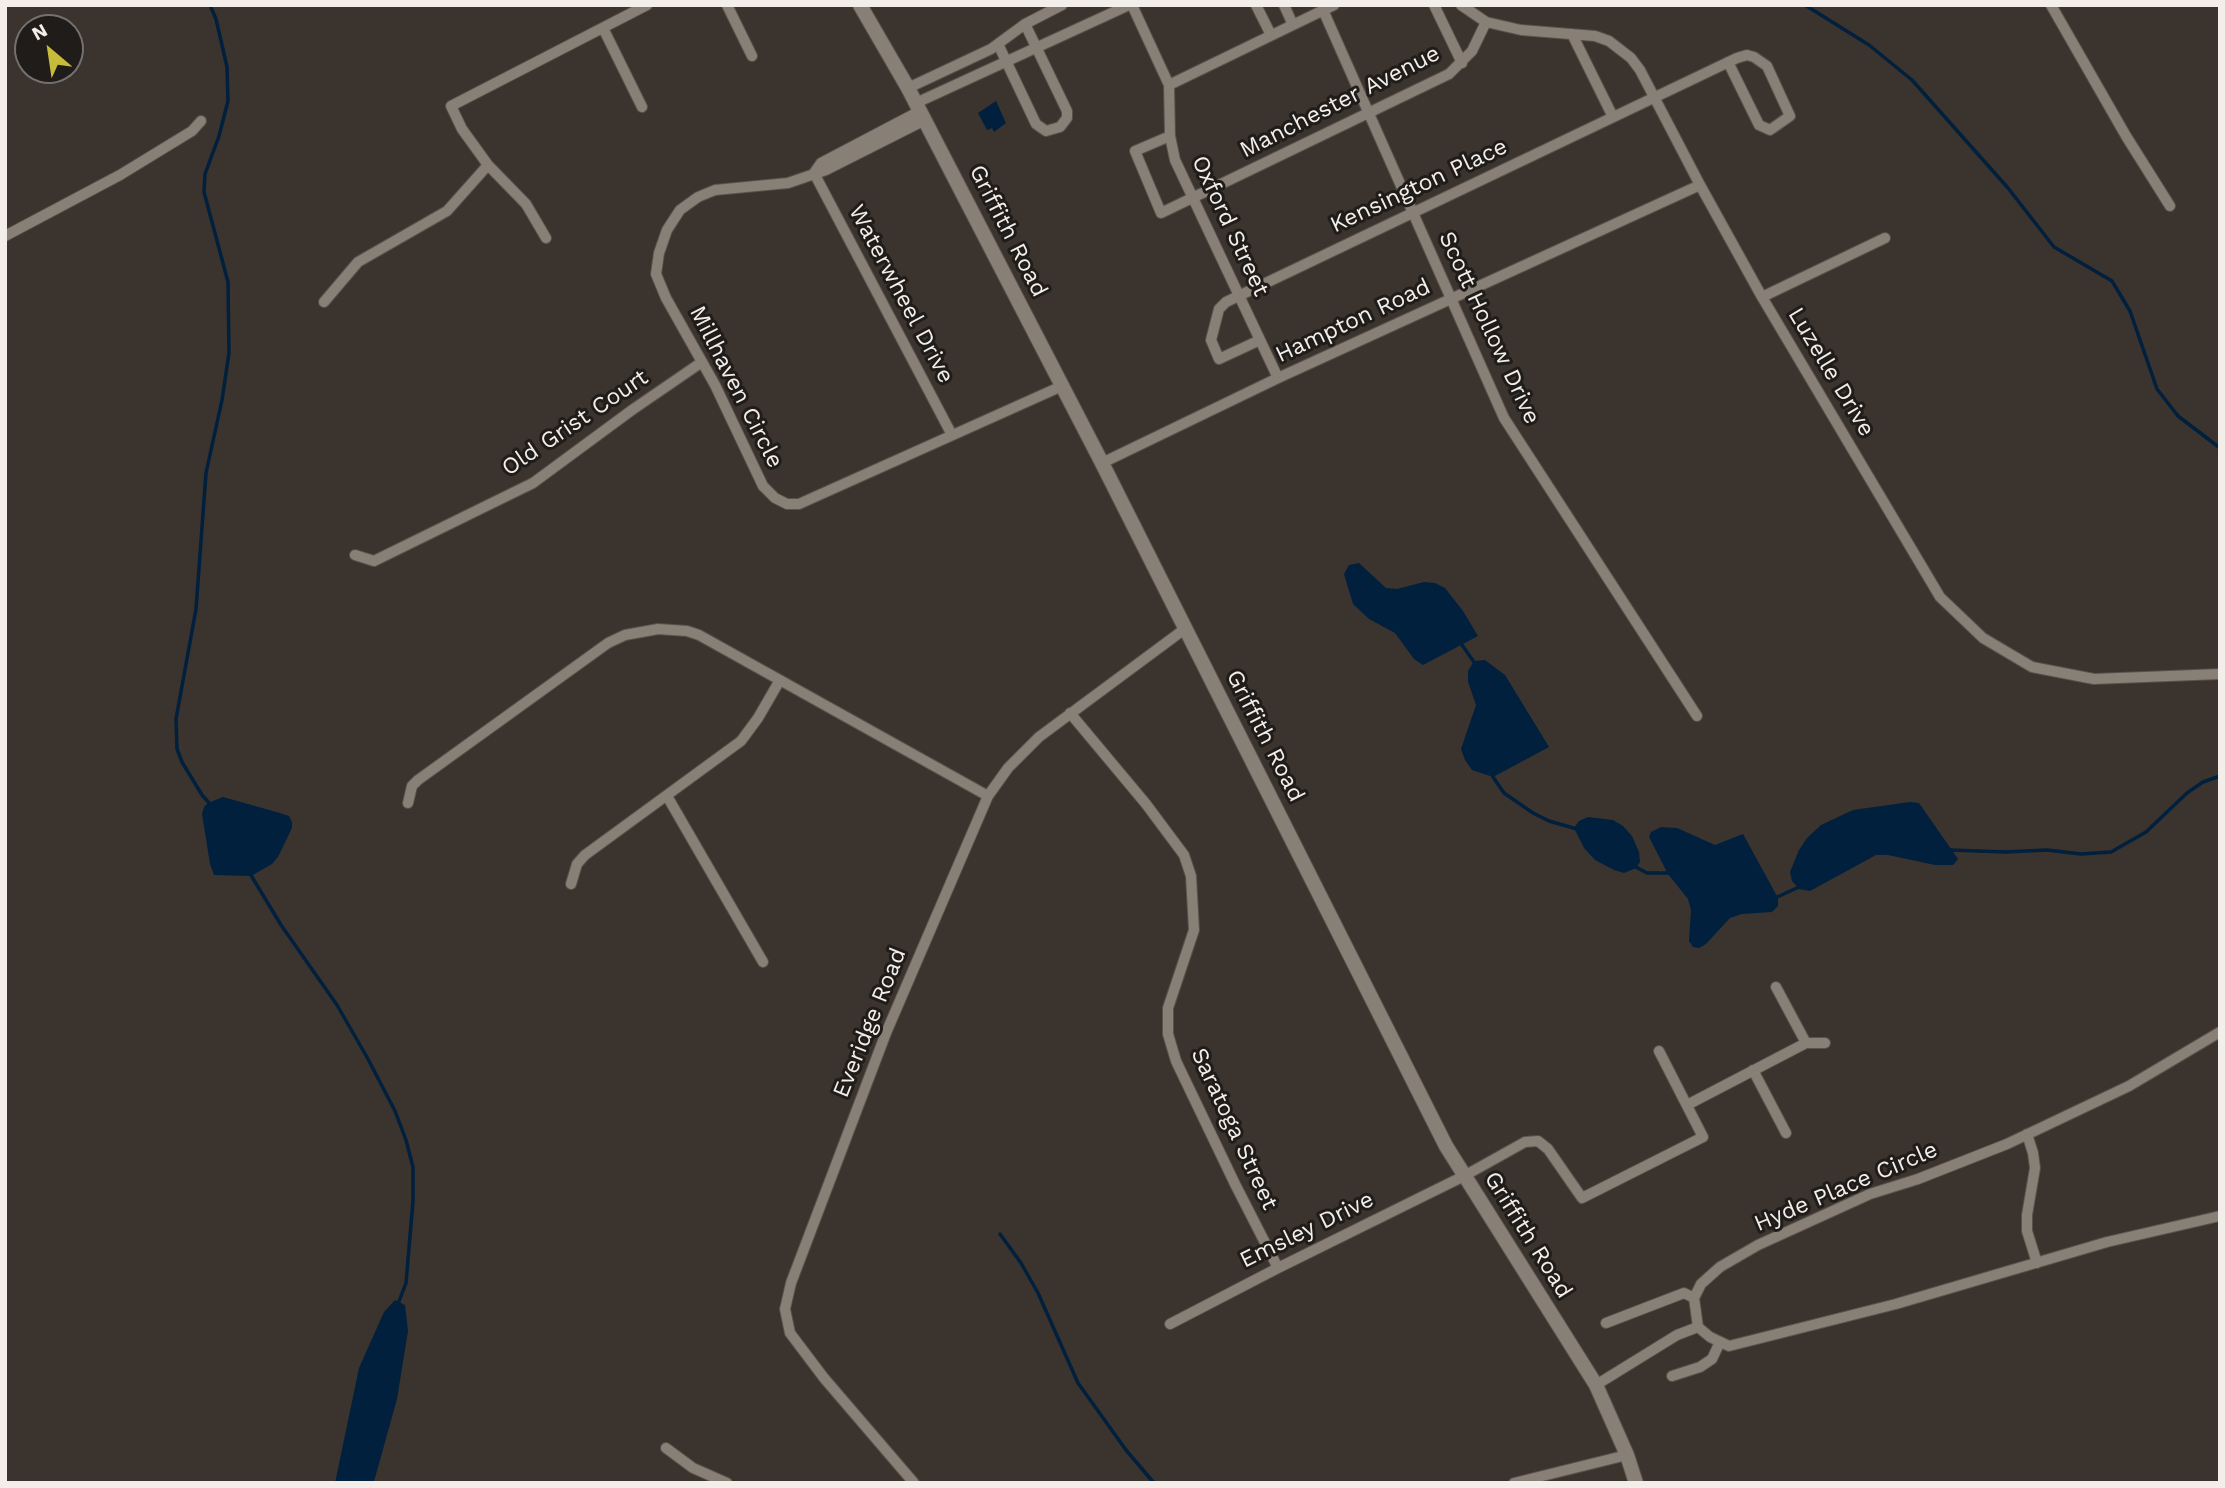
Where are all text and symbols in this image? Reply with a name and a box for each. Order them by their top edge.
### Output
north arrow [14,14,84,84]
text: N [28,18,51,45]
street label: Manchester Avenue [1235,40,1445,164]
street label: Kensington Place [1326,133,1512,239]
street label: Oxford Street [1185,151,1275,301]
street label: Griffith Road [963,160,1053,302]
street label: Waterwheel Drive [842,200,960,388]
street label: Scott Hollow Drive [1432,227,1546,429]
street label: Hampton Road [1271,273,1435,369]
street label: Millhaven Circle [683,301,789,473]
street label: Luzelle Drive [1782,303,1880,441]
street label: Old Grist Court [497,364,653,482]
street label: Griffith Road [1220,665,1310,807]
street label: Everidge Road [828,944,912,1102]
street label: Saratoga Street [1185,1044,1283,1214]
street label: Hyde Place Circle [1750,1136,1942,1238]
street label: Griffith Road [1478,1167,1578,1303]
street label: Emsley Drive [1236,1186,1378,1274]

